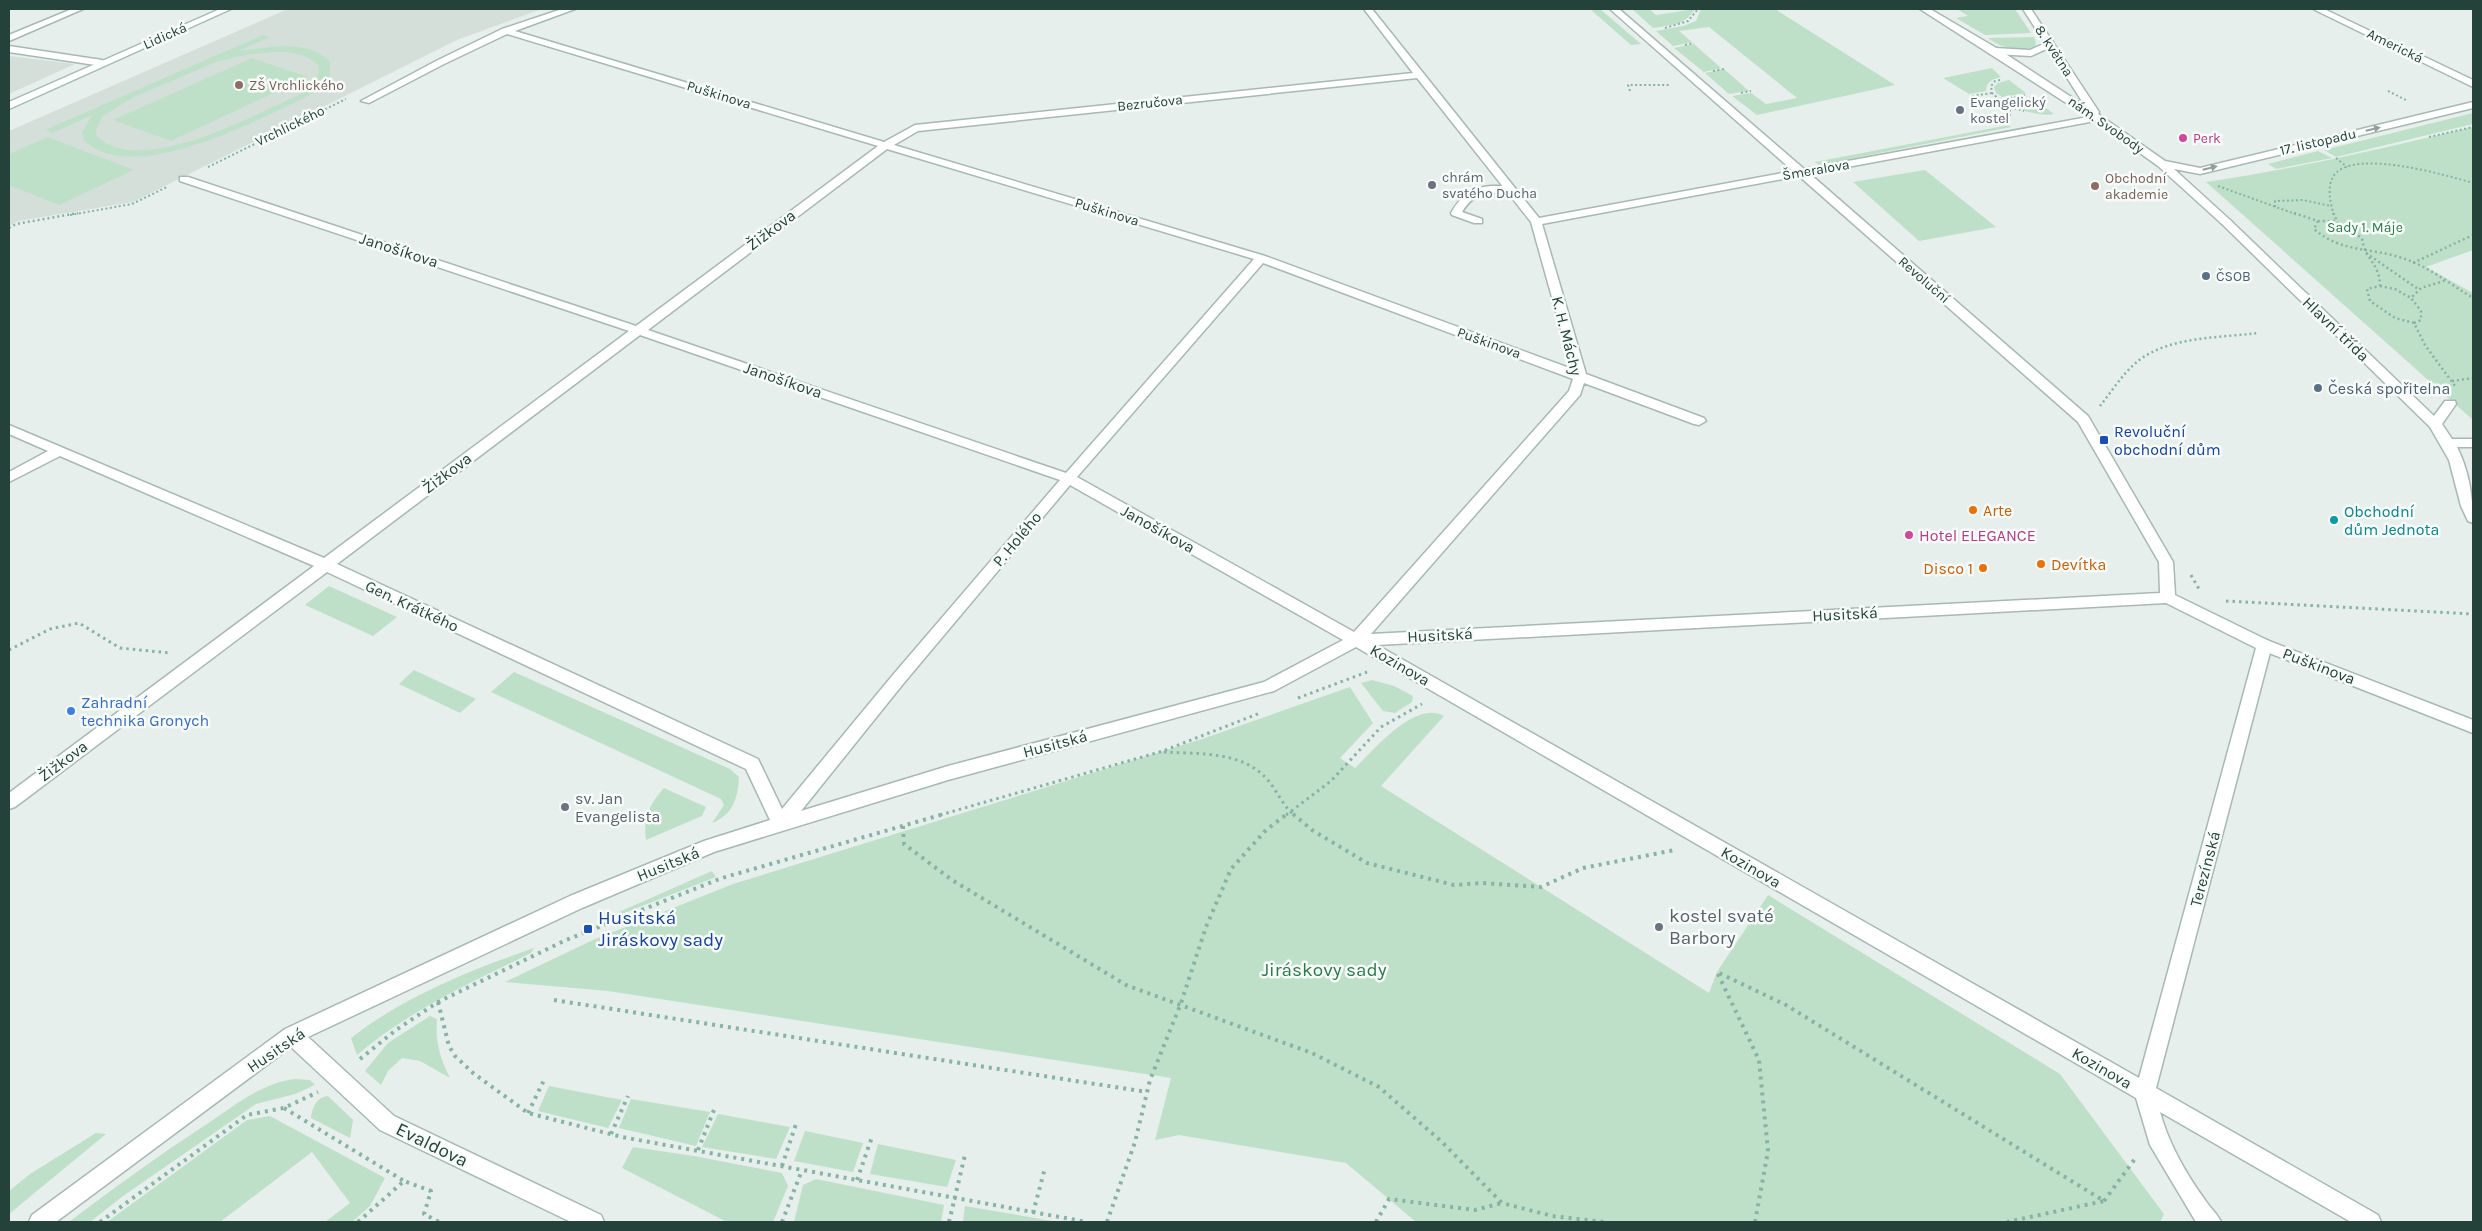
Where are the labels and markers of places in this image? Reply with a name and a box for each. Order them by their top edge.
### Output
place label: ZŠ Vrchlického [249,77,344,94]
marker: ZŠ Vrchlického [233,79,245,91]
place label: Evangelický kostel [1970,94,2046,127]
marker: Evangelický kostel [1954,104,1966,116]
place label: Perk [2193,130,2221,147]
marker: Perk [2177,132,2189,144]
place label: chrám svatého Ducha [1442,169,1537,202]
place label: Obchodní akademie [2105,170,2168,203]
marker: chrám svatého Ducha [1426,179,1438,191]
marker: Obchodní akademie [2089,180,2101,192]
place label: ČSOB [2216,268,2251,285]
marker: ČSOB [2200,270,2212,282]
place label: Česká spořitelna [2328,379,2450,398]
marker: Česká spořitelna [2312,382,2324,394]
place label: Revoluční obchodní dům [2114,422,2221,459]
marker: Revoluční obchodní dům [2098,434,2110,446]
place label: Arte [1983,501,2012,520]
place label: Obchodní dům Jednota [2344,502,2439,539]
marker: Arte [1967,504,1979,516]
marker: Obchodní dům Jednota [2328,514,2340,526]
place label: Hotel ELEGANCE [1919,526,2036,545]
marker: Hotel ELEGANCE [1903,529,1915,541]
place label: Devítka [2051,555,2106,574]
marker: Devítka [2035,558,2047,570]
place label: Disco 1 [1923,559,1973,578]
marker: Disco 1 [1977,562,1989,574]
place label: Zahradní technika Gronych [81,693,209,730]
marker: Zahradní technika Gronych [65,705,77,717]
place label: sv. Jan Evangelista [575,789,660,826]
marker: sv. Jan Evangelista [559,801,571,813]
place label: kostel svaté Barbory [1669,905,1774,949]
place label: Husitská Jiráskovy sady [598,907,723,951]
marker: kostel svaté Barbory [1653,921,1665,933]
marker: Husitská Jiráskovy sady [582,923,594,935]

